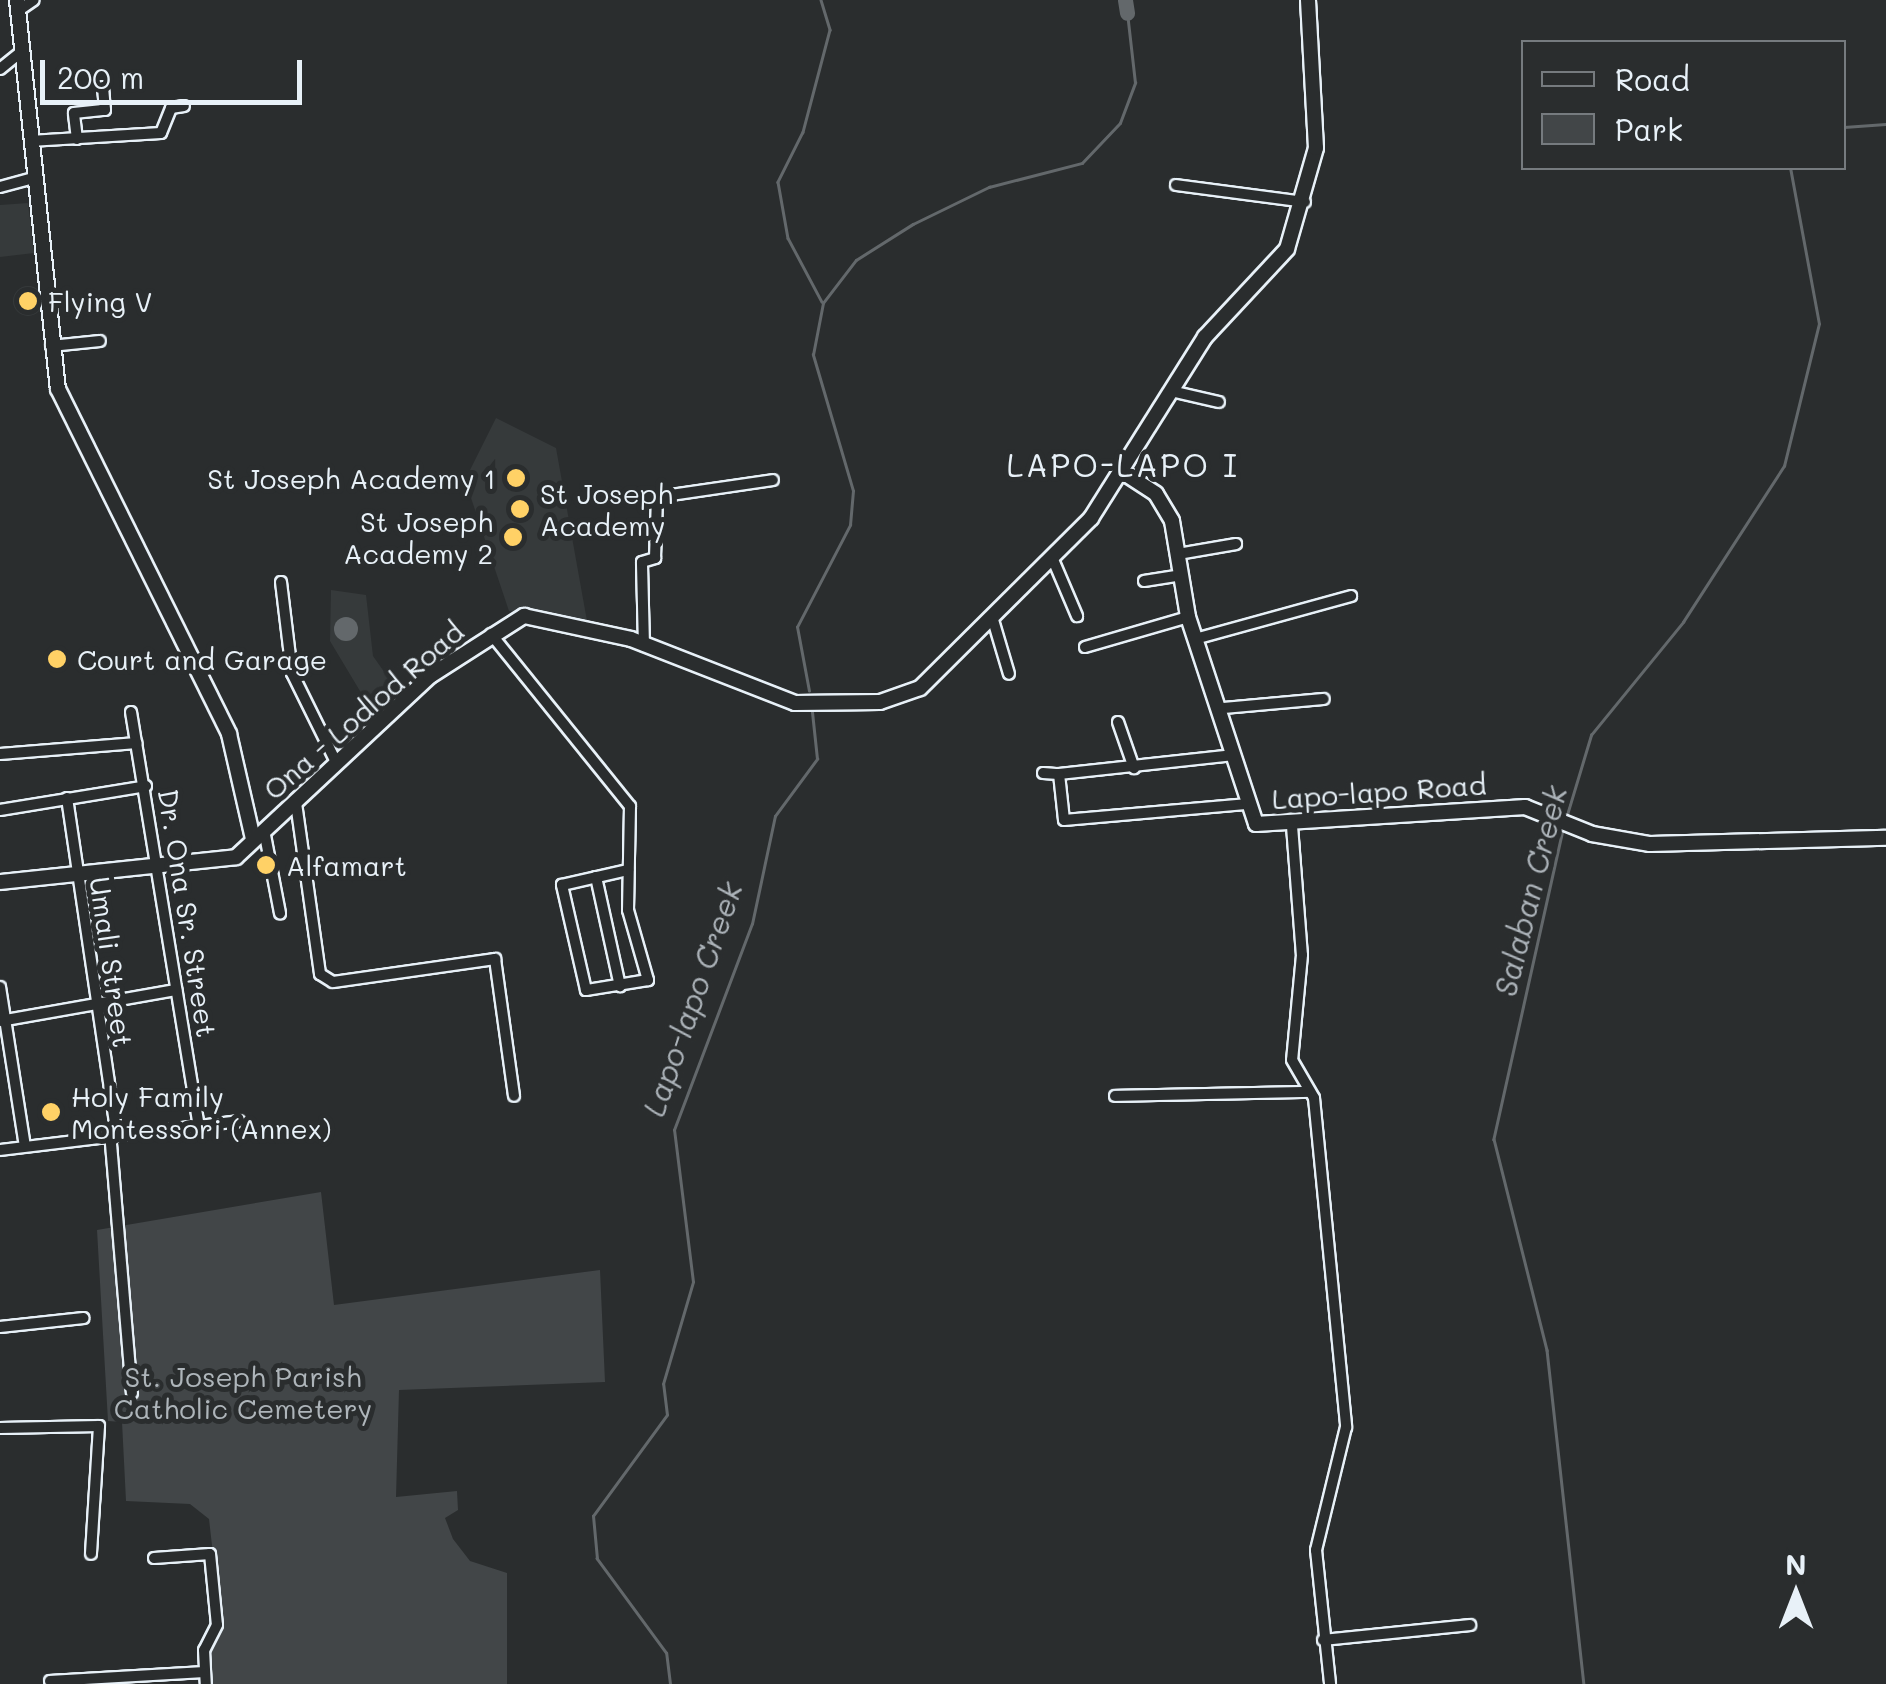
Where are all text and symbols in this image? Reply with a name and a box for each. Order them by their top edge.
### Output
scale bar [45,40,308,102]
legend [1521,40,1846,170]
text: 200 m [57,57,144,97]
text: Road [1615,59,1690,99]
text: Park [1615,109,1683,149]
place label: Flying V [48,284,153,318]
marker: Flying V [17,290,39,312]
district label: LAPO-LAPO I [1006,445,1240,483]
place label: St Joseph Academy 1 [207,461,496,495]
marker: St Joseph Academy 1 [505,467,527,489]
place label: St Joseph Academy [540,476,673,542]
marker: St Joseph Academy [509,498,531,520]
place label: St Joseph Academy 2 [343,504,493,570]
marker: St Joseph Academy 2 [502,526,524,548]
street label: Ona - Lodlod Road [256,614,470,806]
place label: Court and Garage [77,642,327,676]
marker: Court and Garage [46,648,68,670]
street label: Lapo-lapo Road [1271,767,1487,815]
water label: Salaban Creek [1486,782,1574,1000]
street label: Dr. Ona Sr. Street [152,787,224,1039]
place label: Alfamart [286,848,407,882]
marker: Alfamart [255,854,277,876]
street label: Umali Street [83,874,141,1050]
water label: Lapo-lapo Creek [635,877,749,1121]
place label: Holy Family Montessori (Annex) [71,1079,332,1145]
marker: Holy Family Montessori (Annex) [40,1101,62,1123]
park label: St. Joseph Parish Catholic Cemetery [114,1359,372,1425]
north arrow [1746,1544,1846,1644]
text: N [1785,1546,1807,1582]

